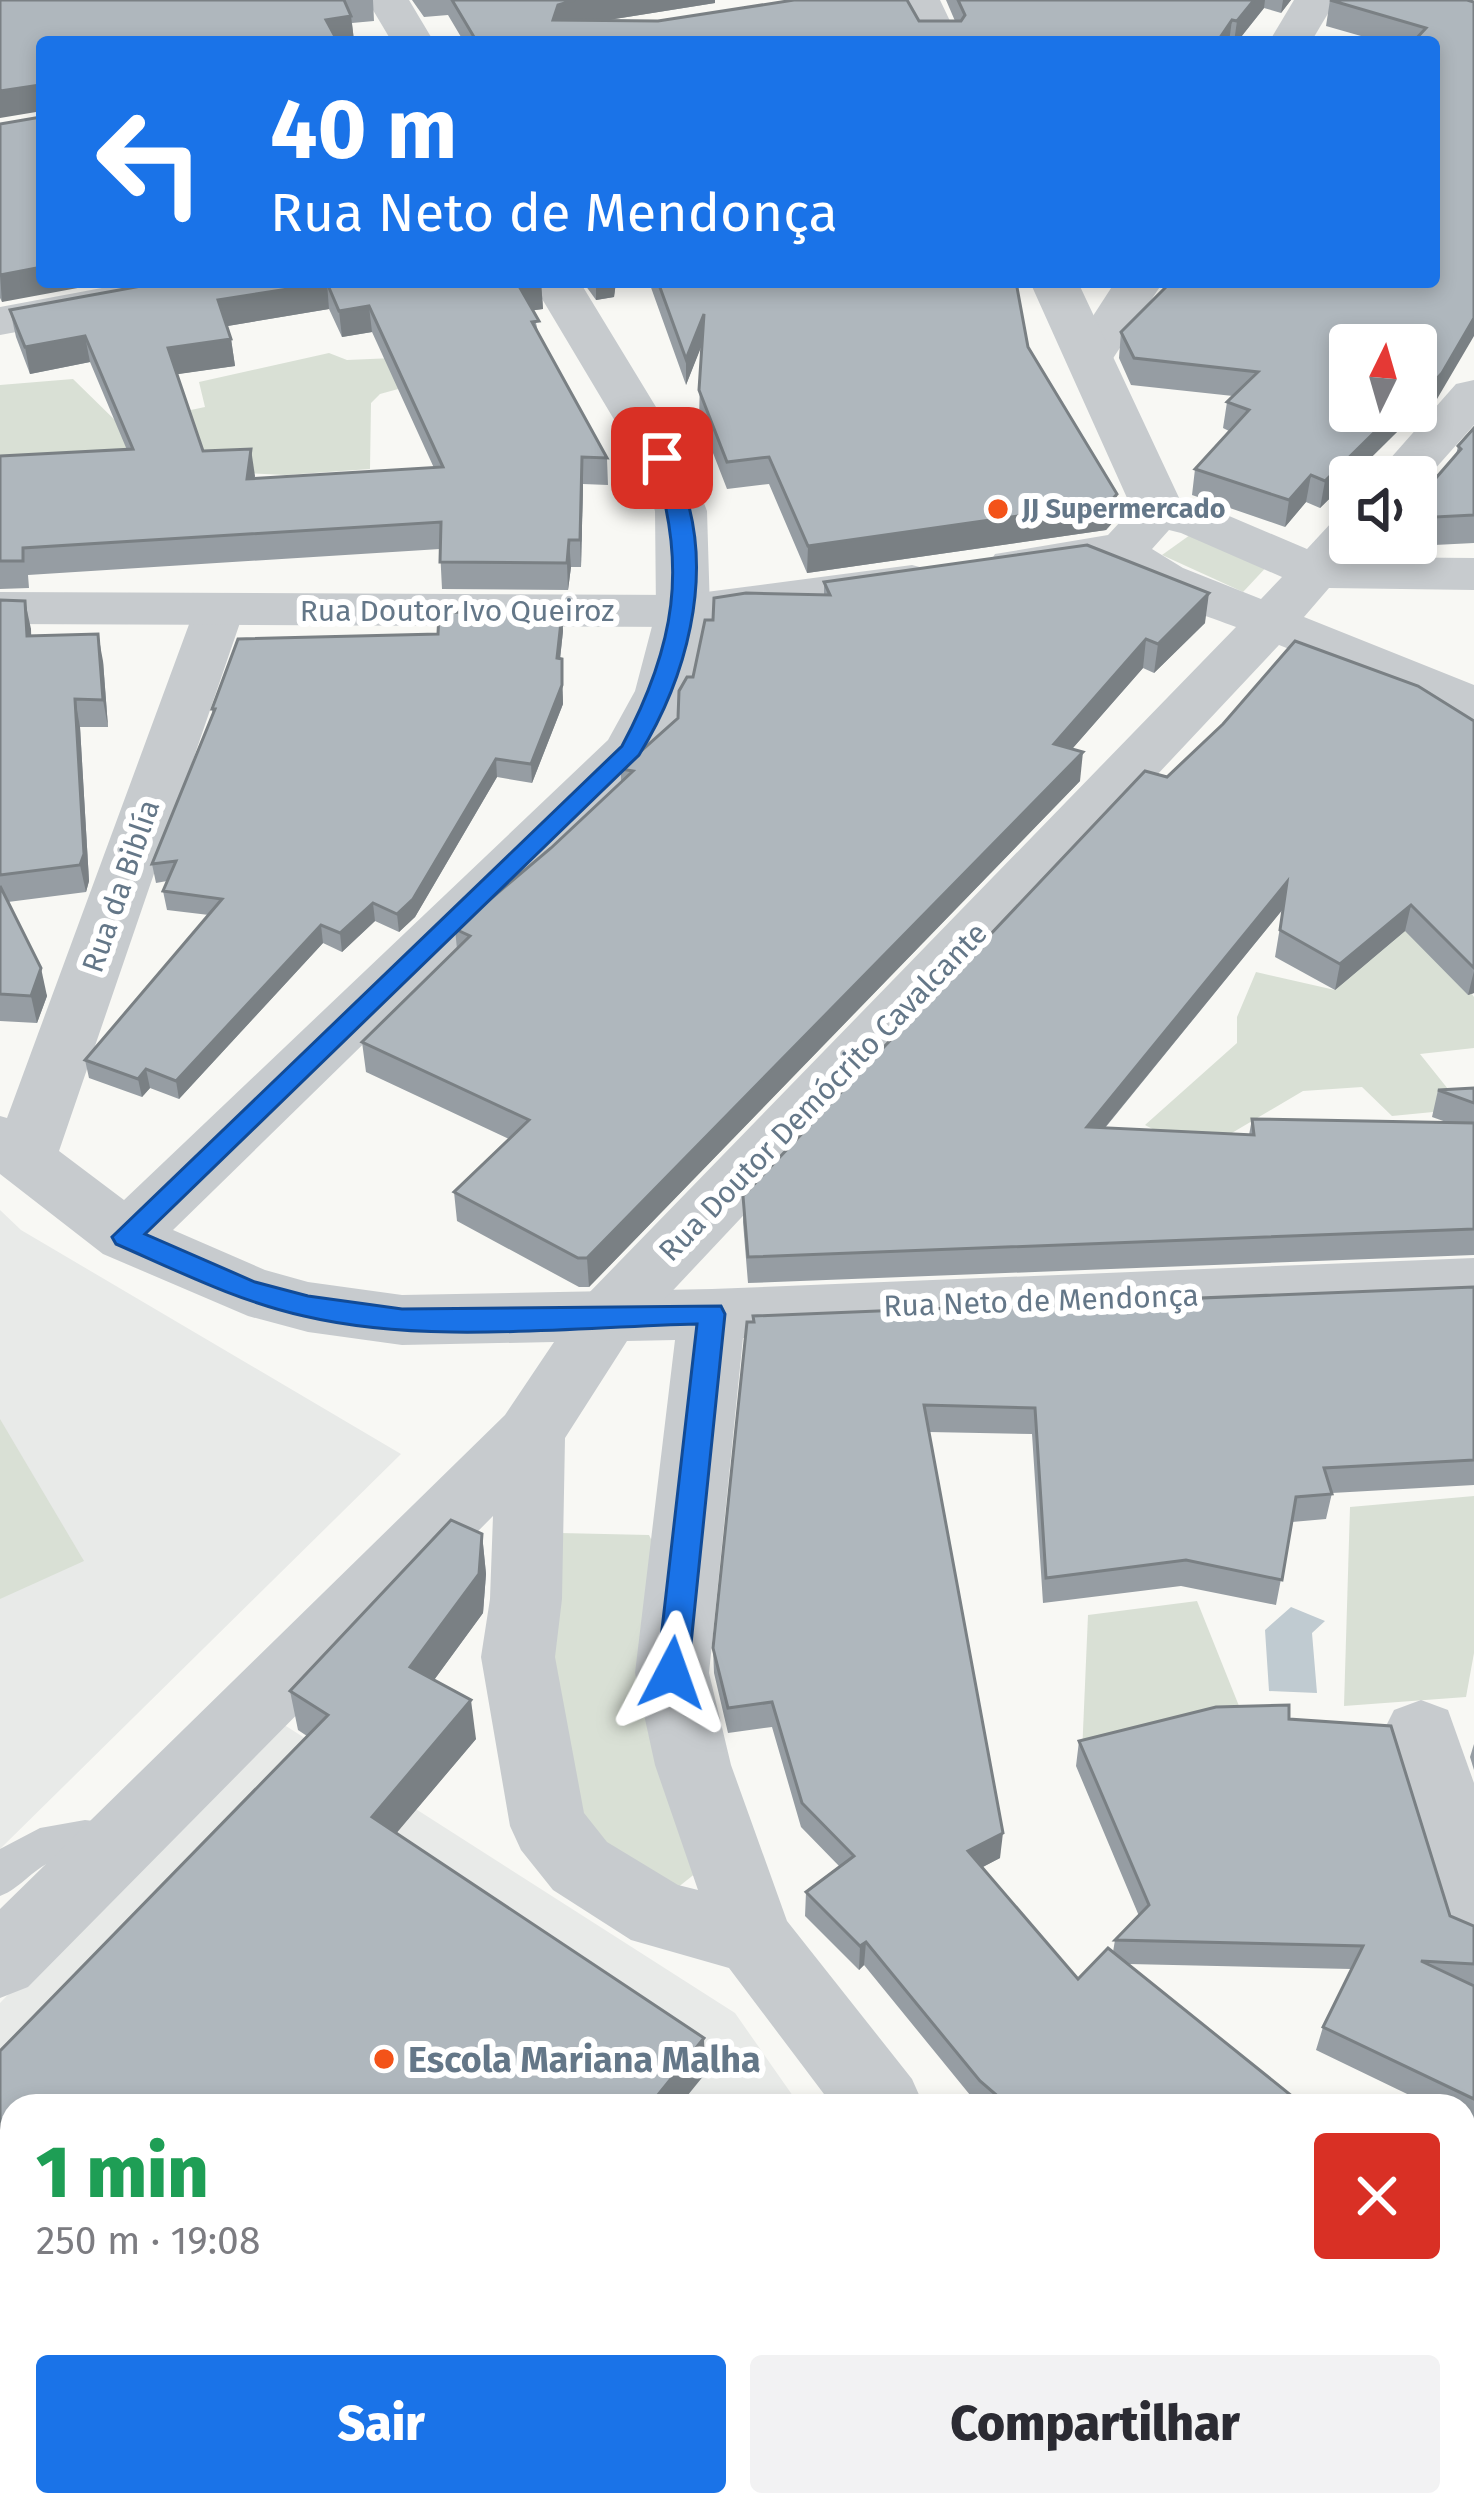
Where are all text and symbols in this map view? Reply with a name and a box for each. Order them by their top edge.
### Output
text: 40 m [270,79,458,180]
icon: left [72,84,228,240]
text: Rua Neto de Mendonça [270,181,838,245]
north arrow [1329,324,1437,432]
map controls [1329,324,1437,564]
pin [611,407,713,509]
icon: arrive [629,425,695,491]
button: sound [1329,456,1437,564]
place label: JJ Supermercado [1021,493,1225,525]
marker: JJ Supermercado [985,496,1011,522]
street label: Rua Doutor Ivo Queiroz [300,593,614,629]
street label: Rua da Biblía [75,795,167,977]
street label: Rua Doutor Demócrito Cavalcante [651,915,995,1269]
street label: Rua Neto de Mendonça [883,1278,1199,1324]
position arrow [609,1610,735,1736]
place label: Escola Mariana Malha [408,2038,761,2082]
marker: Escola Mariana Malha [371,2046,397,2072]
text: 1 min [36,2130,209,2216]
button: close [1314,2133,1440,2259]
text: 250 m · 19:08 [36,2218,260,2264]
button: Sair [36,2355,726,2493]
button: Compartilhar [750,2355,1440,2493]

